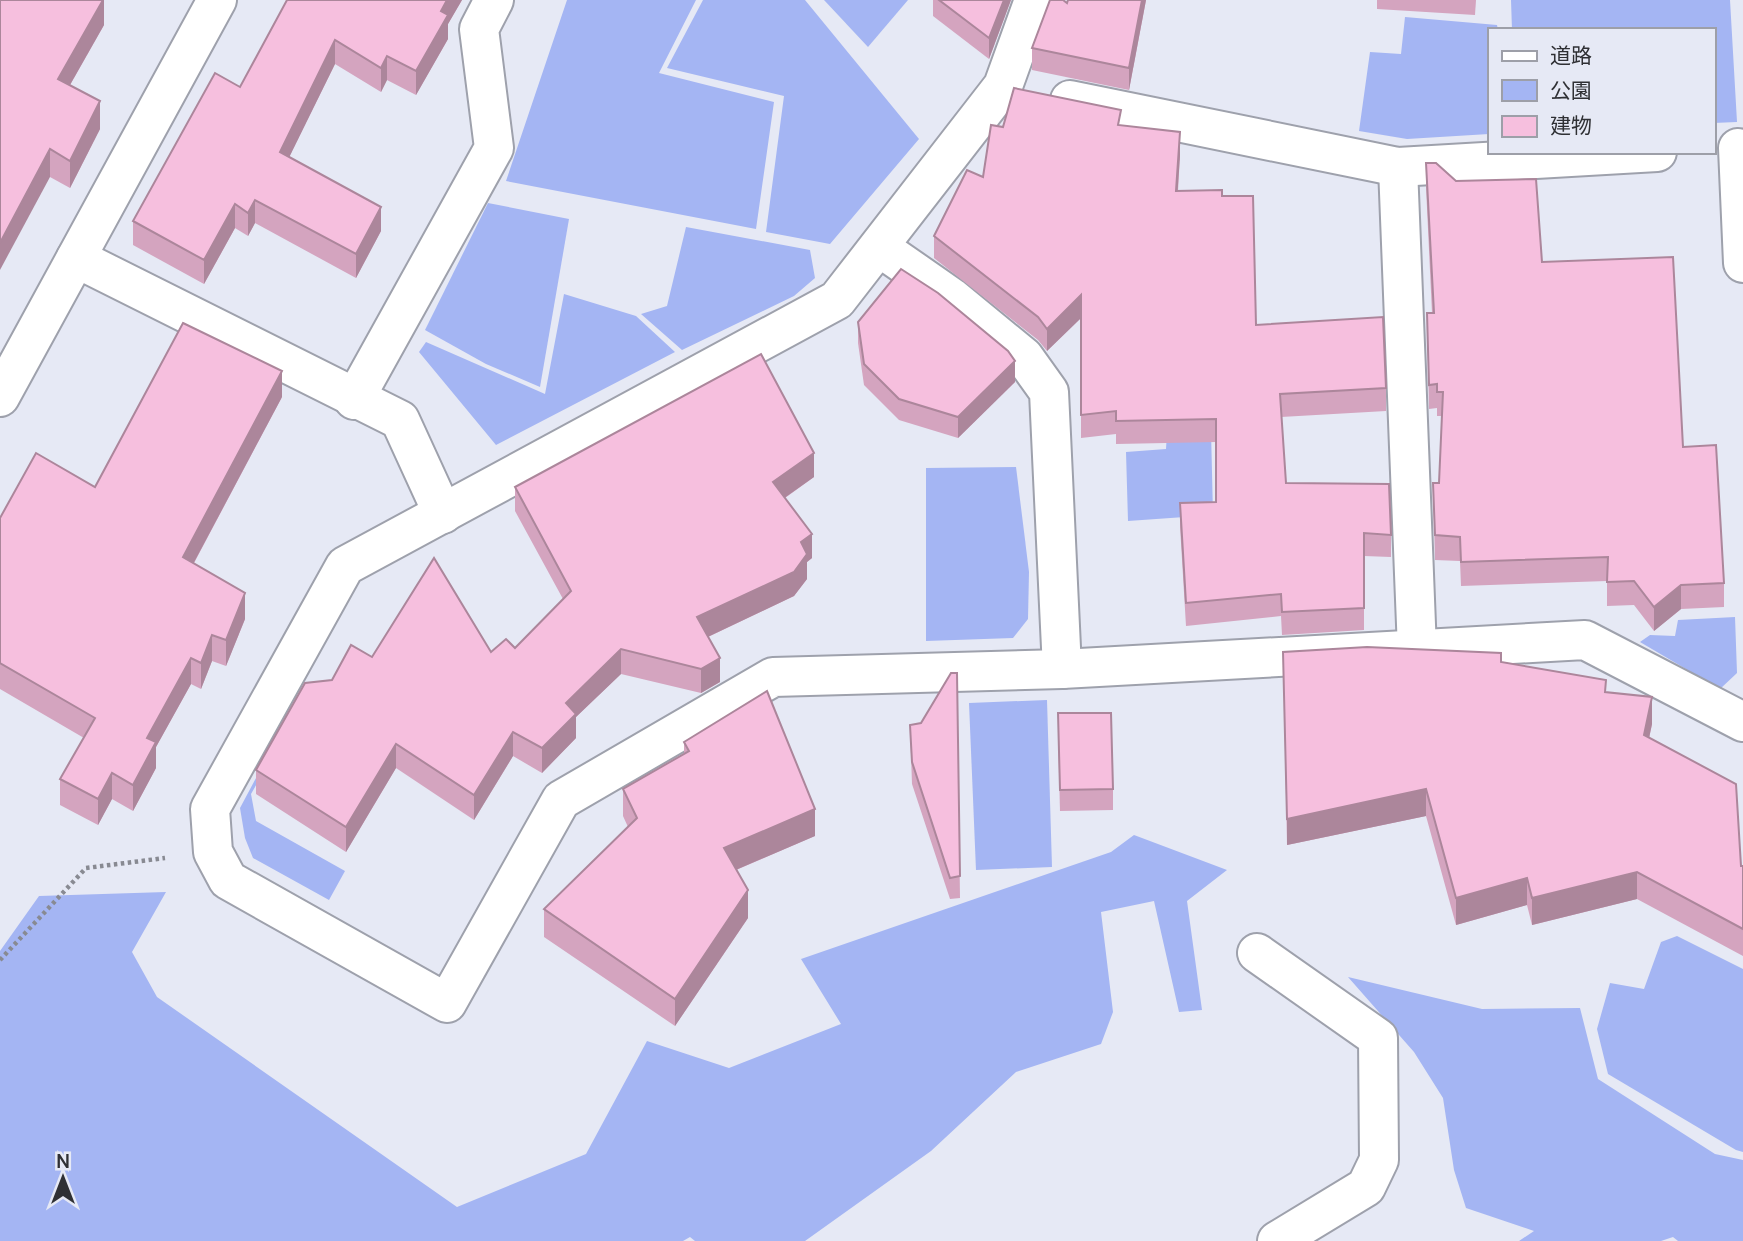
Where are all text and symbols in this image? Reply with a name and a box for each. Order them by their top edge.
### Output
legend [1488,28,1715,154]
text: 道路 [1550,41,1592,69]
text: 公園 [1550,76,1592,104]
text: 建物 [1550,111,1592,139]
north arrow [28,1143,98,1213]
text: N [56,1148,70,1174]

